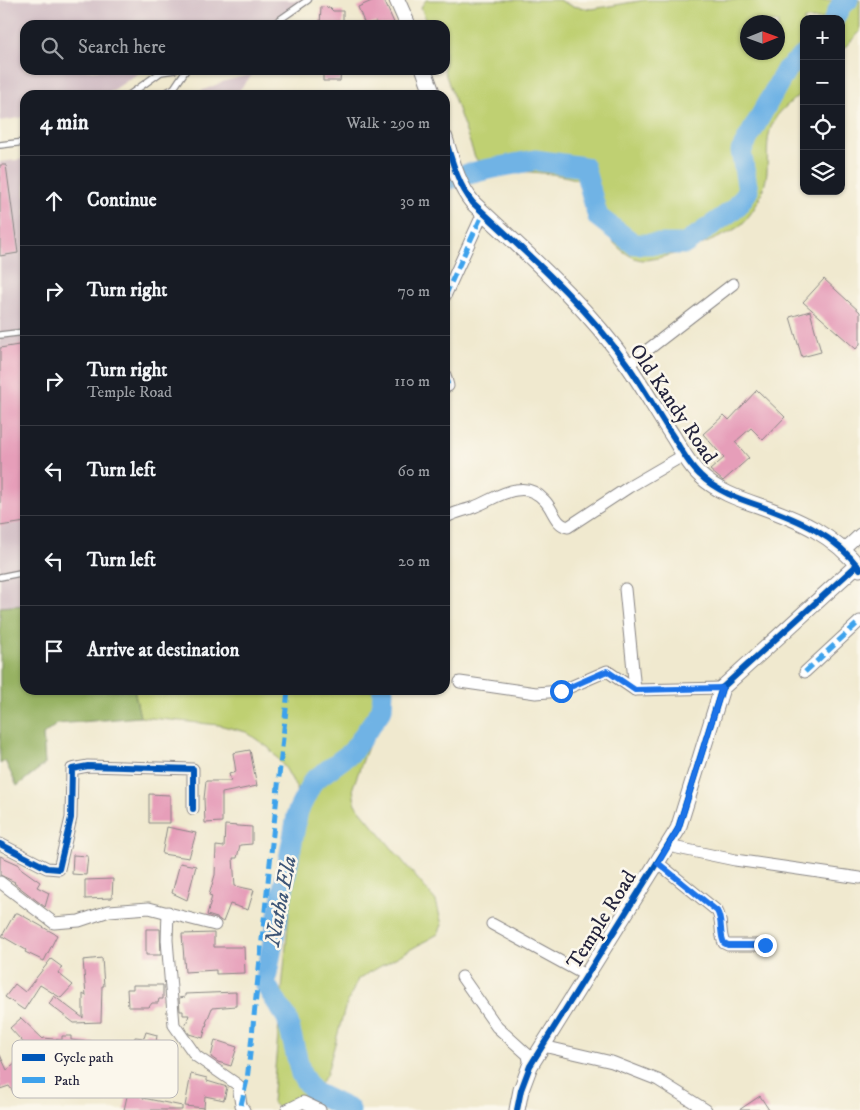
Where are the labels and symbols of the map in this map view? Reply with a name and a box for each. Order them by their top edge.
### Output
north arrow [740,15,785,60]
street label: Old Kandy Road [623,339,723,469]
route start [550,680,573,703]
water label: Natha Ela [259,854,303,950]
street label: Temple Road [561,865,643,974]
route end [754,934,777,957]
legend [12,1040,178,1098]
text: Cycle path [54,1049,114,1067]
text: Path [54,1072,81,1090]

